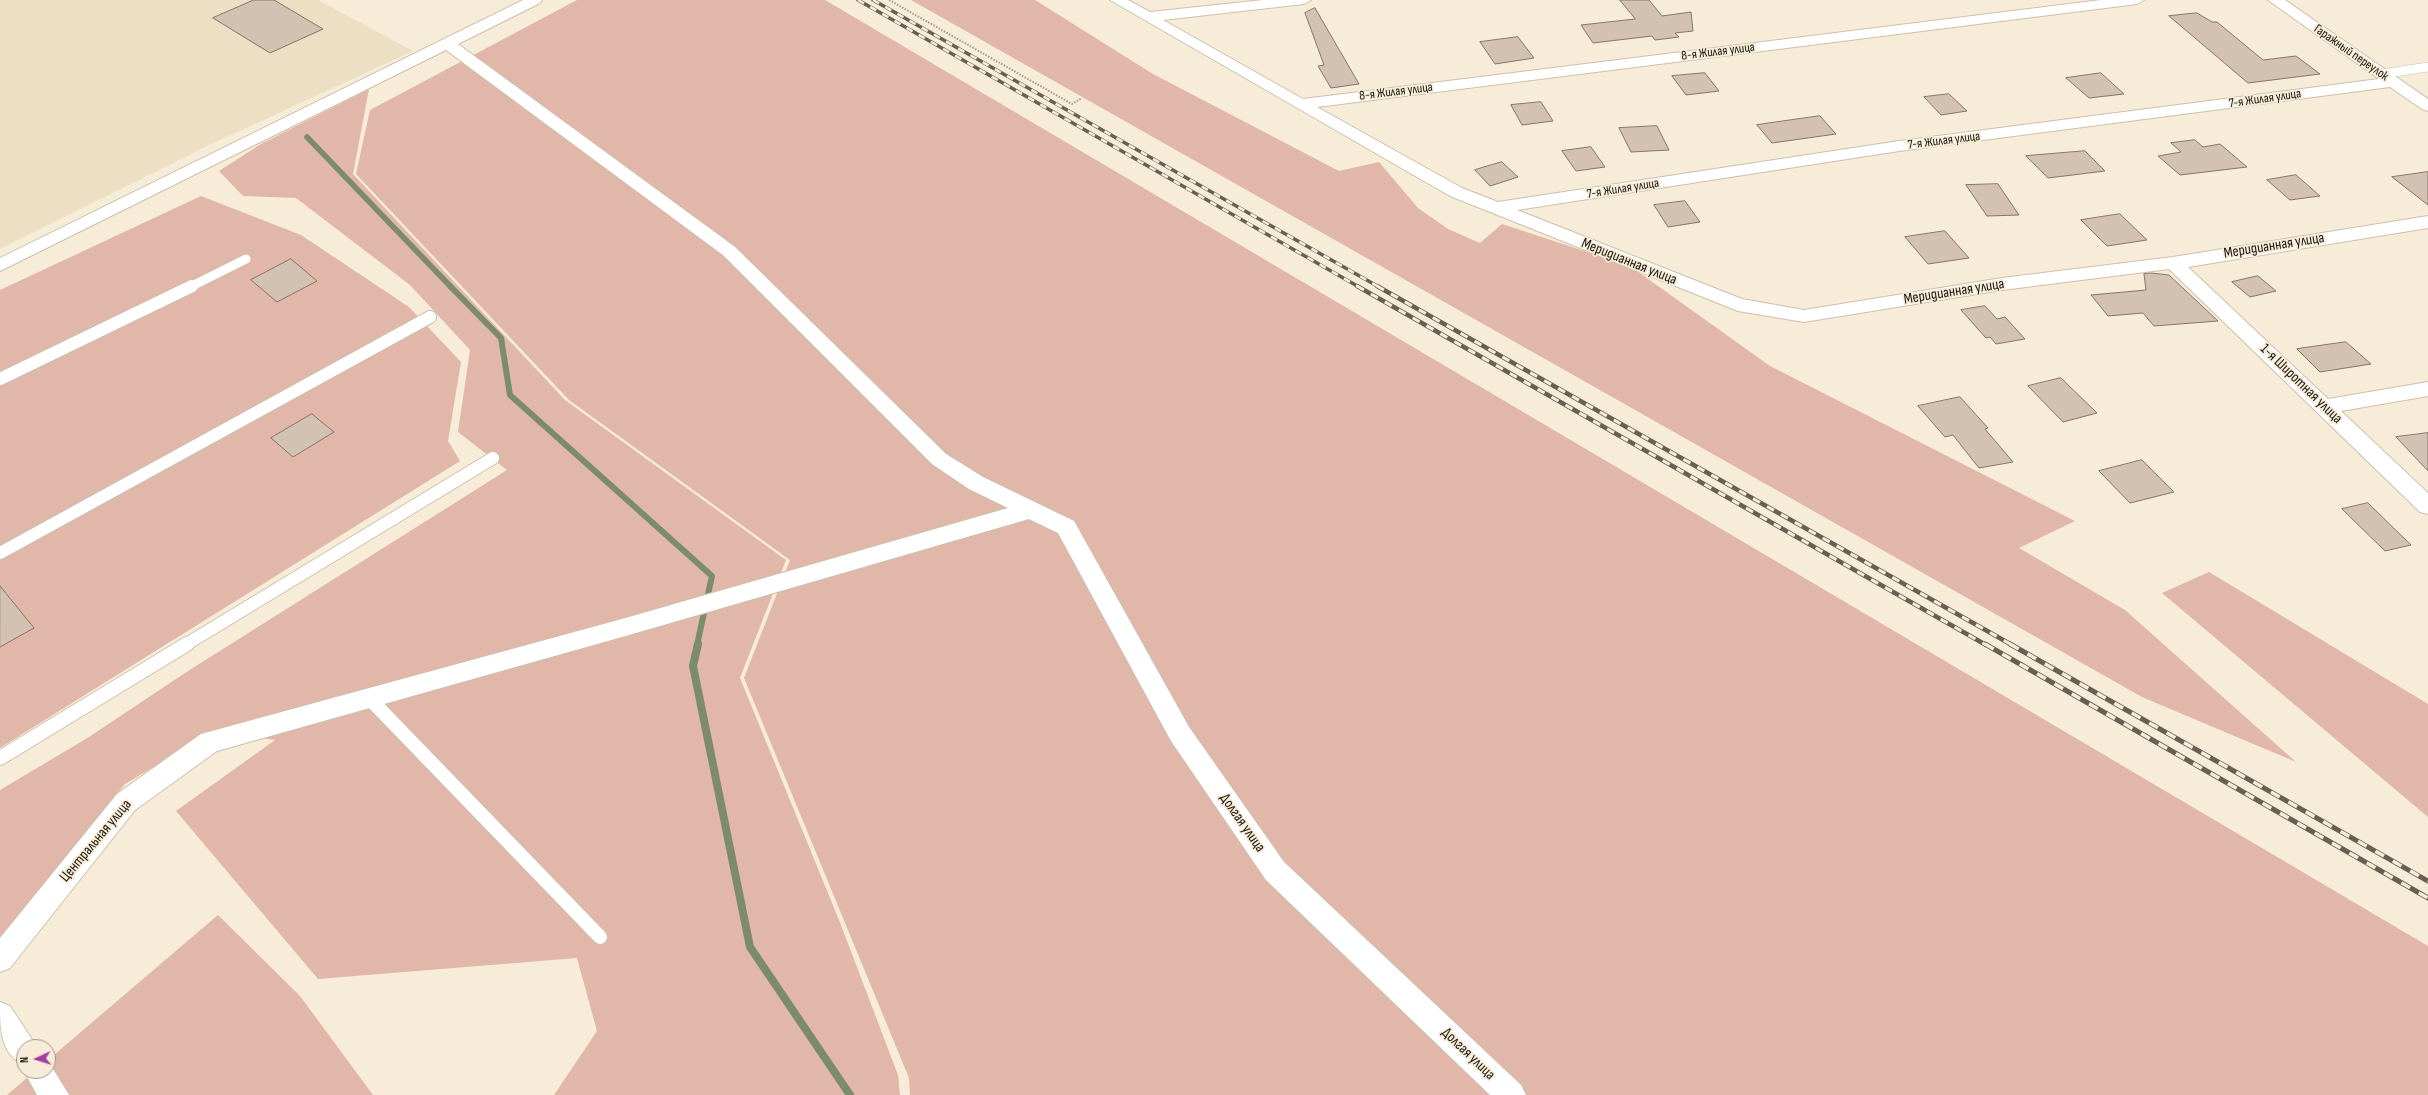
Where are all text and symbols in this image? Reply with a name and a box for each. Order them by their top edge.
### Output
street label: Гаражный переулок [2311,21,2391,85]
street label: 8-я Жилая улица [1680,40,1756,64]
street label: 8-я Жилая улица [1358,80,1434,104]
street label: 7-я Жилая улица [2228,86,2302,112]
street label: 7-я Жилая улица [1907,129,1981,153]
street label: 7-я Жилая улица [1586,176,1660,202]
street label: Меридианная улица [2222,229,2326,263]
street label: Меридианная улица [1579,235,1679,289]
street label: Меридианная улица [1902,275,2006,309]
street label: 1-я Широтная улица [2256,340,2346,428]
street label: Долгая улица [1215,790,1269,856]
street label: Центральная улица [56,796,136,886]
street label: Долгая улица [1437,1024,1499,1084]
north arrow [16,1039,56,1079]
text: N [18,1056,31,1063]

